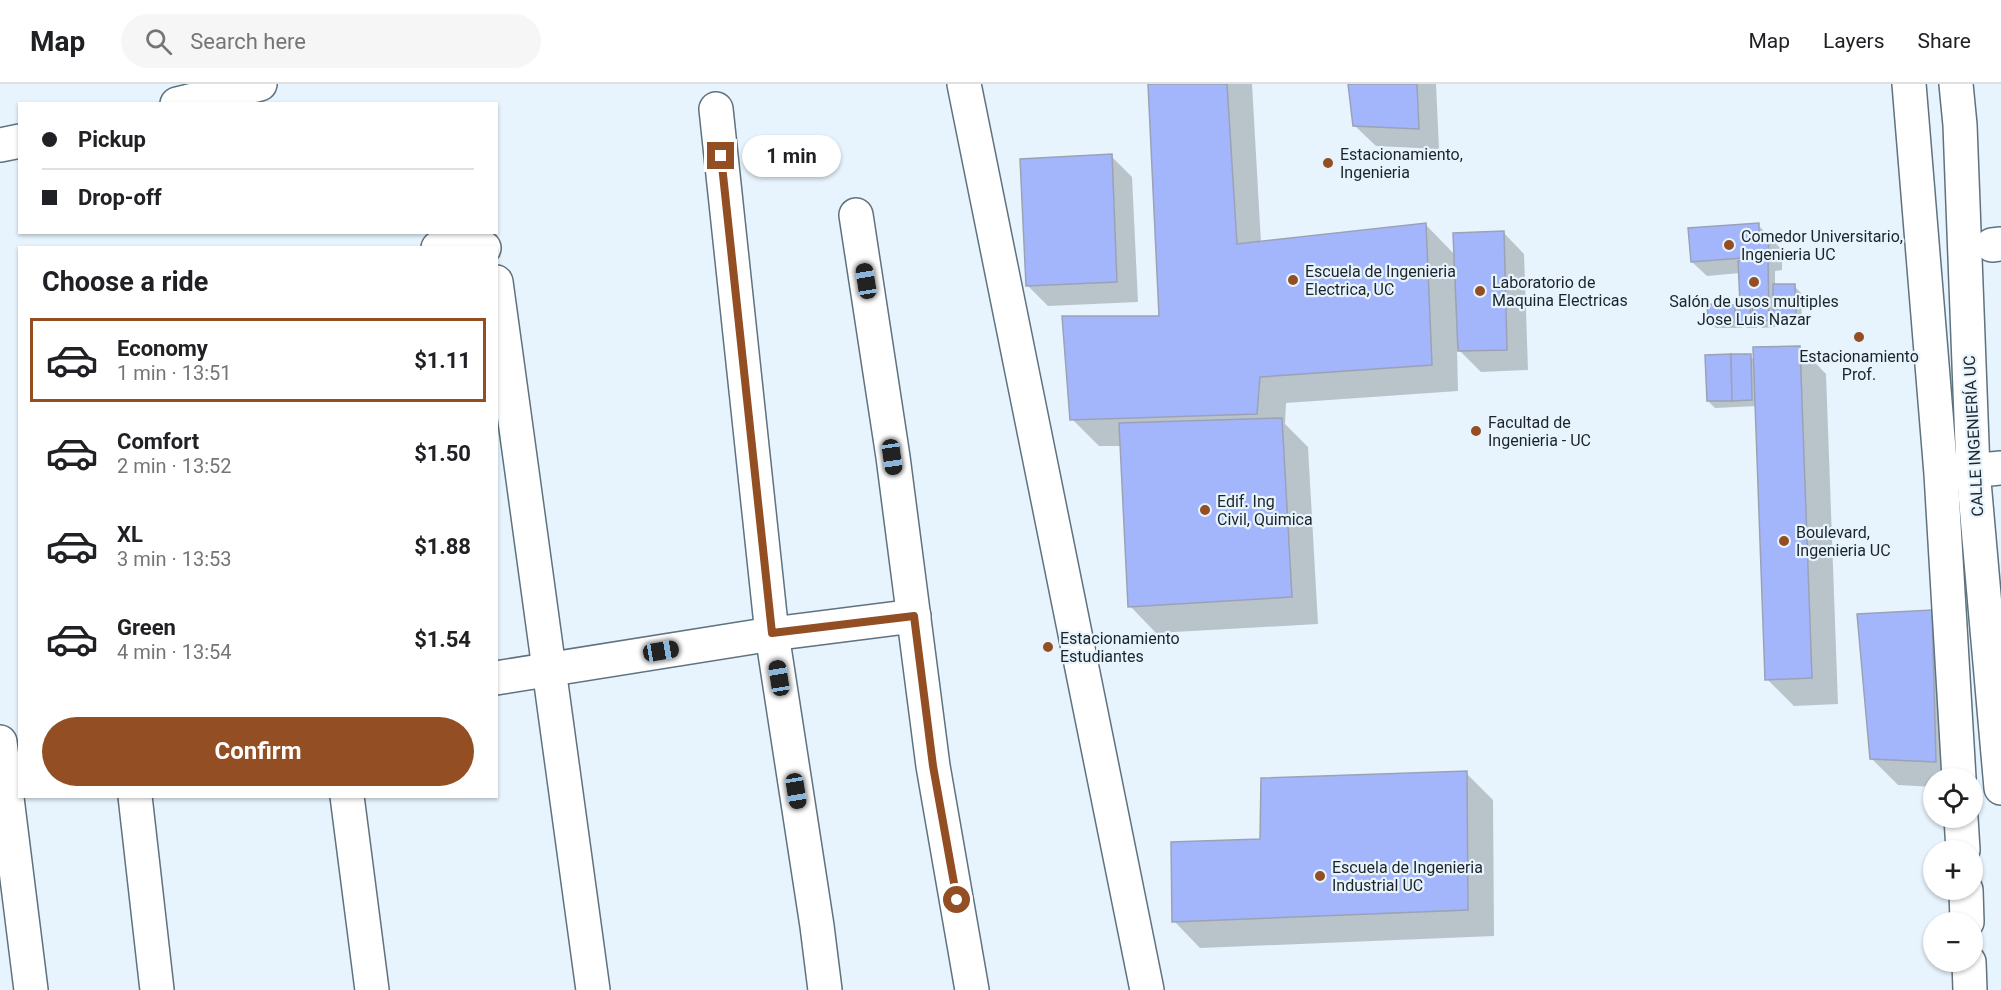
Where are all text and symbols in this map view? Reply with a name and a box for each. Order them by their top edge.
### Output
search box [121,14,541,68]
text: Map [30,25,85,58]
icon: search [142,25,175,58]
text: Search here [190,29,306,54]
text: Map [1748,29,1790,53]
text: Layers [1823,29,1884,53]
text: Share [1917,29,1971,53]
text: Pickup [78,127,146,152]
callout: 1 min [742,135,841,177]
route end [707,142,734,169]
text: 1 min [766,144,817,168]
place label: Estacionamiento, Ingenieria [1340,145,1463,182]
marker: Estacionamiento, Ingenieria [1321,156,1335,170]
text: Drop-off [78,185,162,210]
place label: Comedor Universitario, Ingenieria UC [1741,227,1903,264]
marker: Comedor Universitario, Ingenieria UC [1722,238,1736,252]
car [854,262,878,300]
place label: Escuela de Ingenieria Electrica, UC [1305,262,1456,299]
text: Choose a ride [42,266,208,298]
marker: Escuela de Ingenieria Electrica, UC [1286,273,1300,287]
place label: Laboratorio de Maquina Electricas [1492,273,1628,310]
marker: Salón de usos multiples Jose Luis Nazar [1747,275,1761,289]
marker: Laboratorio de Maquina Electricas [1473,284,1487,298]
place label: Salón de usos multiples Jose Luis Nazar [1669,292,1839,329]
marker: Estacionamiento Prof. [1852,330,1866,344]
icon: car [45,333,99,387]
text: Economy [117,336,208,361]
place label: Estacionamiento Prof. [1799,347,1919,384]
text: $1.11 [414,348,471,373]
street label: CALLE INGENIERÍA UC [1960,355,1987,517]
text: 1 min · 13:51 [117,361,232,385]
place label: Facultad de Ingenieria - UC [1488,413,1591,450]
marker: Facultad de Ingenieria - UC [1469,424,1483,438]
icon: car [45,426,99,480]
text: Comfort [117,429,199,454]
car [881,438,903,476]
text: $1.50 [414,441,471,466]
text: 2 min · 13:52 [117,454,232,478]
place label: Edif. Ing Civil, Quimica [1217,492,1313,529]
marker: Edif. Ing Civil, Quimica [1198,503,1212,517]
icon: car [45,519,99,573]
text: XL [117,522,143,547]
place label: Boulevard, Ingenieria UC [1796,523,1891,560]
text: $1.88 [414,534,471,559]
marker: Boulevard, Ingenieria UC [1777,534,1791,548]
text: 3 min · 13:53 [117,547,232,571]
icon: car [45,612,99,666]
text: Green [117,615,176,640]
text: $1.54 [414,627,471,652]
place label: Estacionamiento Estudiantes [1060,629,1180,666]
car [642,639,680,663]
text: 4 min · 13:54 [117,640,232,664]
marker: Estacionamiento Estudiantes [1041,640,1055,654]
car [767,659,791,697]
button: Confirm [42,717,474,786]
map controls [1923,768,1983,972]
button: locate [1923,768,1983,828]
car [784,772,808,810]
button: + [1923,840,1983,900]
place label: Escuela de Ingenieria Industrial UC [1332,858,1483,895]
marker: Escuela de Ingenieria Industrial UC [1313,869,1327,883]
route start [943,886,970,913]
button: − [1923,912,1983,972]

